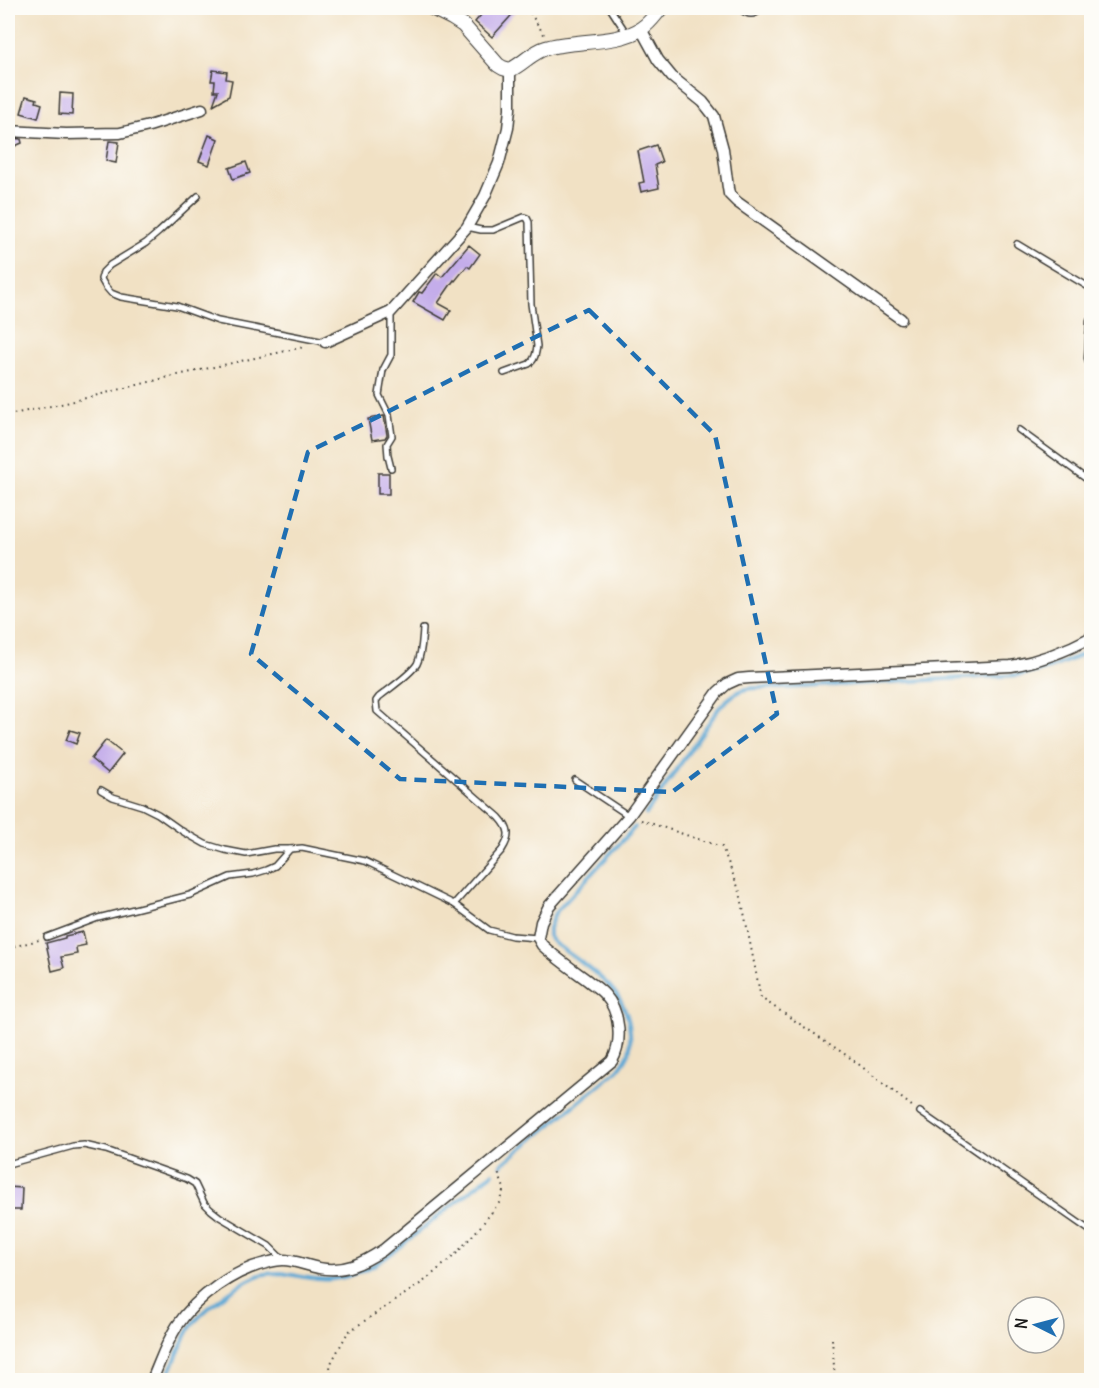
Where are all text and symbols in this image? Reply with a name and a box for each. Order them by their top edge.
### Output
north arrow [1006,1295,1066,1355]
text: N [1011,1317,1032,1330]

